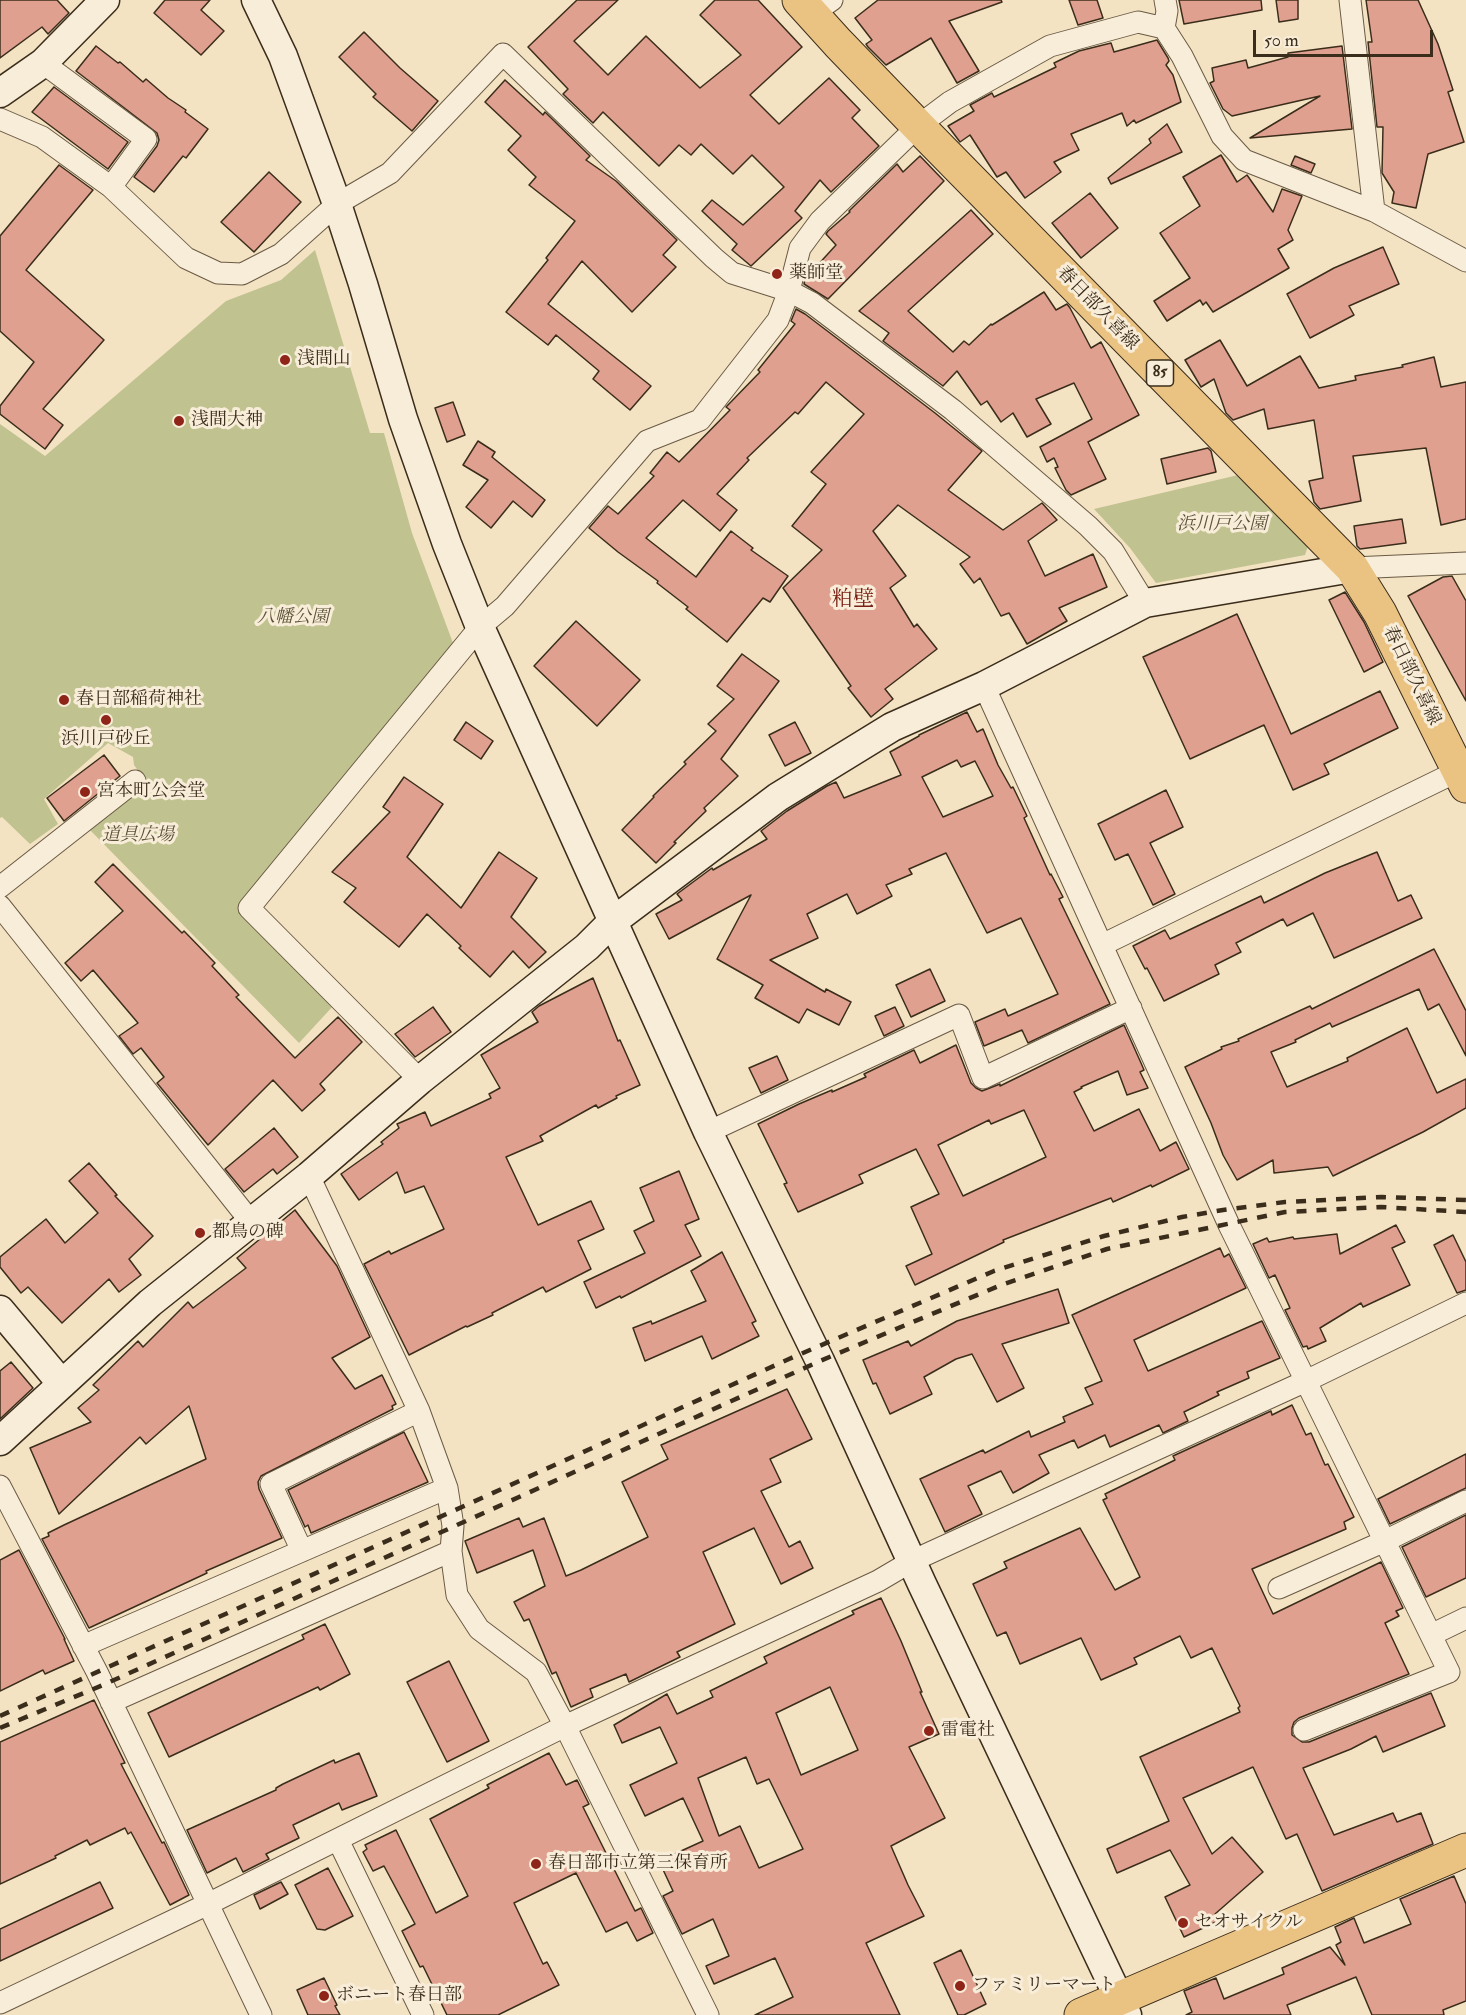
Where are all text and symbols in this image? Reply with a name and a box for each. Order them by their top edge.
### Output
scale bar [1256,18,1436,56]
text: 50 m [1264,29,1299,52]
place label: 薬師堂 [789,263,843,285]
street label: 春日部久喜線 [1052,263,1142,355]
marker: 薬師堂 [770,267,784,281]
place label: 浅間山 [297,349,351,371]
marker: 浅間山 [278,353,292,367]
road number: 85 [1146,360,1174,386]
place label: 浅間大神 [191,410,263,432]
marker: 浅間大神 [172,414,186,428]
park label: 浜川戸公園 [1177,514,1267,536]
district label: 粕壁 [832,587,874,613]
park label: 八幡公園 [257,607,329,629]
street label: 春日部久喜線 [1378,623,1444,729]
place label: 春日部稲荷神社 [76,689,202,711]
marker: 春日部稲荷神社 [57,693,71,707]
marker: 浜川戸砂丘 [99,713,113,727]
place label: 浜川戸砂丘 [61,729,151,751]
place label: 宮本町公会堂 [97,781,205,803]
marker: 宮本町公会堂 [78,785,92,799]
park label: 道具広場 [102,825,174,847]
place label: 都鳥の碑 [212,1222,284,1244]
marker: 都鳥の碑 [193,1226,207,1240]
place label: 雷電社 [941,1720,995,1742]
marker: 雷電社 [922,1724,936,1738]
place label: 春日部市立第三保育所 [548,1853,728,1875]
marker: 春日部市立第三保育所 [529,1857,543,1871]
place label: セオサイクル [1195,1912,1303,1934]
marker: セオサイクル [1176,1916,1190,1930]
place label: ファミリーマート [972,1975,1116,1997]
marker: ファミリーマート [953,1979,967,1993]
place label: ボニート春日部 [336,1985,462,2007]
marker: ボニート春日部 [317,1989,331,2003]

